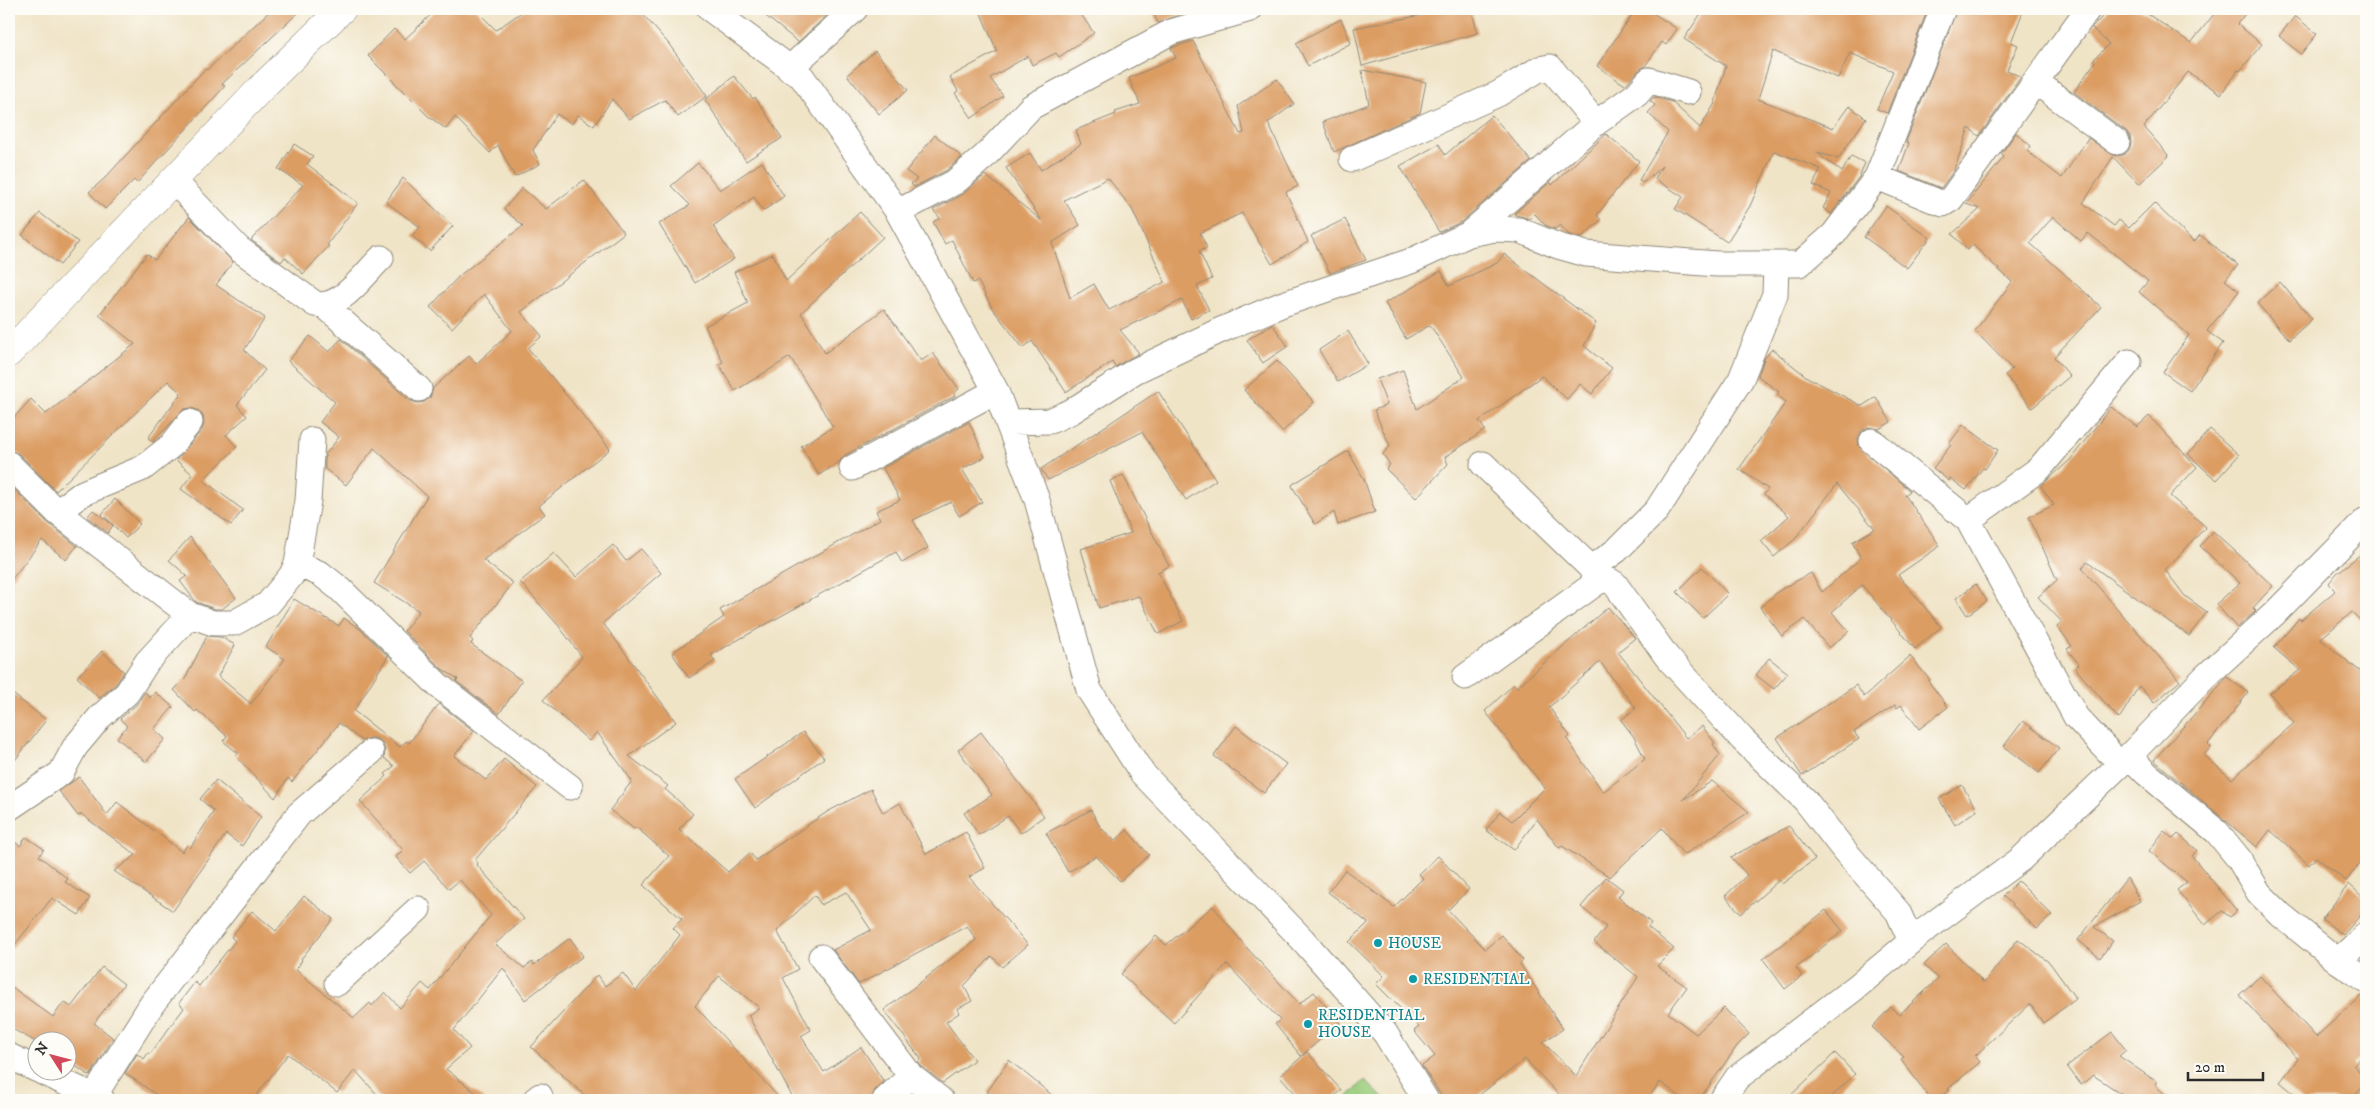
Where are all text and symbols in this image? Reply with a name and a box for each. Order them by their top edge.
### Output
place label: HOUSE [1388,934,1441,953]
marker: HOUSE [1372,937,1384,949]
place label: RESIDENTIAL [1423,970,1530,989]
marker: RESIDENTIAL [1407,973,1419,985]
place label: RESIDENTIAL HOUSE [1318,1006,1425,1042]
marker: RESIDENTIAL HOUSE [1302,1018,1314,1030]
north arrow [28,1032,78,1082]
text: N [32,1039,53,1059]
scale bar [2188,1049,2262,1081]
text: 20 m [2195,1058,2225,1077]

